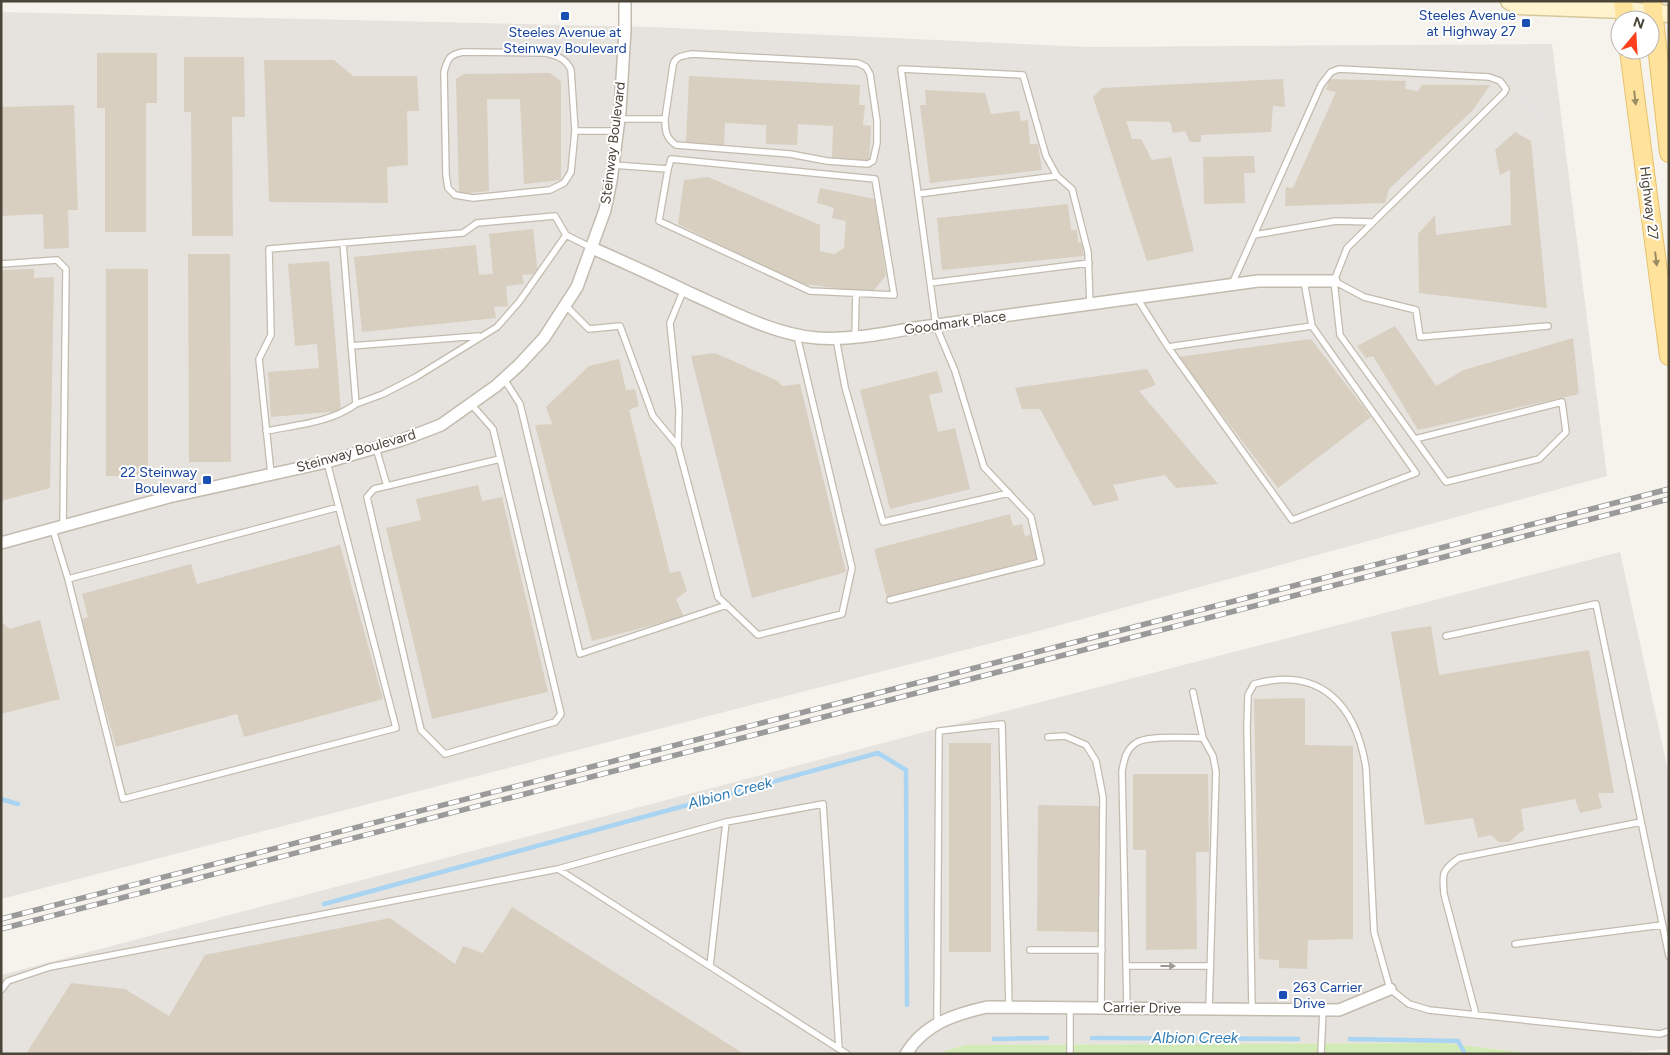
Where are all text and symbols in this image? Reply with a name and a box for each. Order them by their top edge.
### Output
place label: Steeles Avenue at Highway 27 [1419,7,1516,40]
marker: Steeles Avenue at Steinway Boulevard [559,10,571,22]
north arrow [1610,10,1660,60]
text: N [1631,13,1647,33]
marker: Steeles Avenue at Highway 27 [1520,17,1532,29]
place label: Steeles Avenue at Steinway Boulevard [503,24,627,57]
street label: Steinway Boulevard [597,81,629,205]
one-way arrow [1631,91,1639,107]
street label: Highway 27 [1636,165,1662,241]
one-way arrow [1652,252,1660,268]
street label: Goodmark Place [903,307,1007,339]
street label: Steinway Boulevard [294,426,418,476]
place label: 22 Steinway Boulevard [120,464,198,497]
marker: 22 Steinway Boulevard [201,474,213,486]
water label: Albion Creek [685,773,775,813]
one-way arrow [1160,962,1176,970]
place label: 263 Carrier Drive [1293,979,1362,1012]
marker: 263 Carrier Drive [1277,989,1289,1001]
street label: Carrier Drive [1103,999,1182,1017]
water label: Albion Creek [1151,1029,1239,1047]

